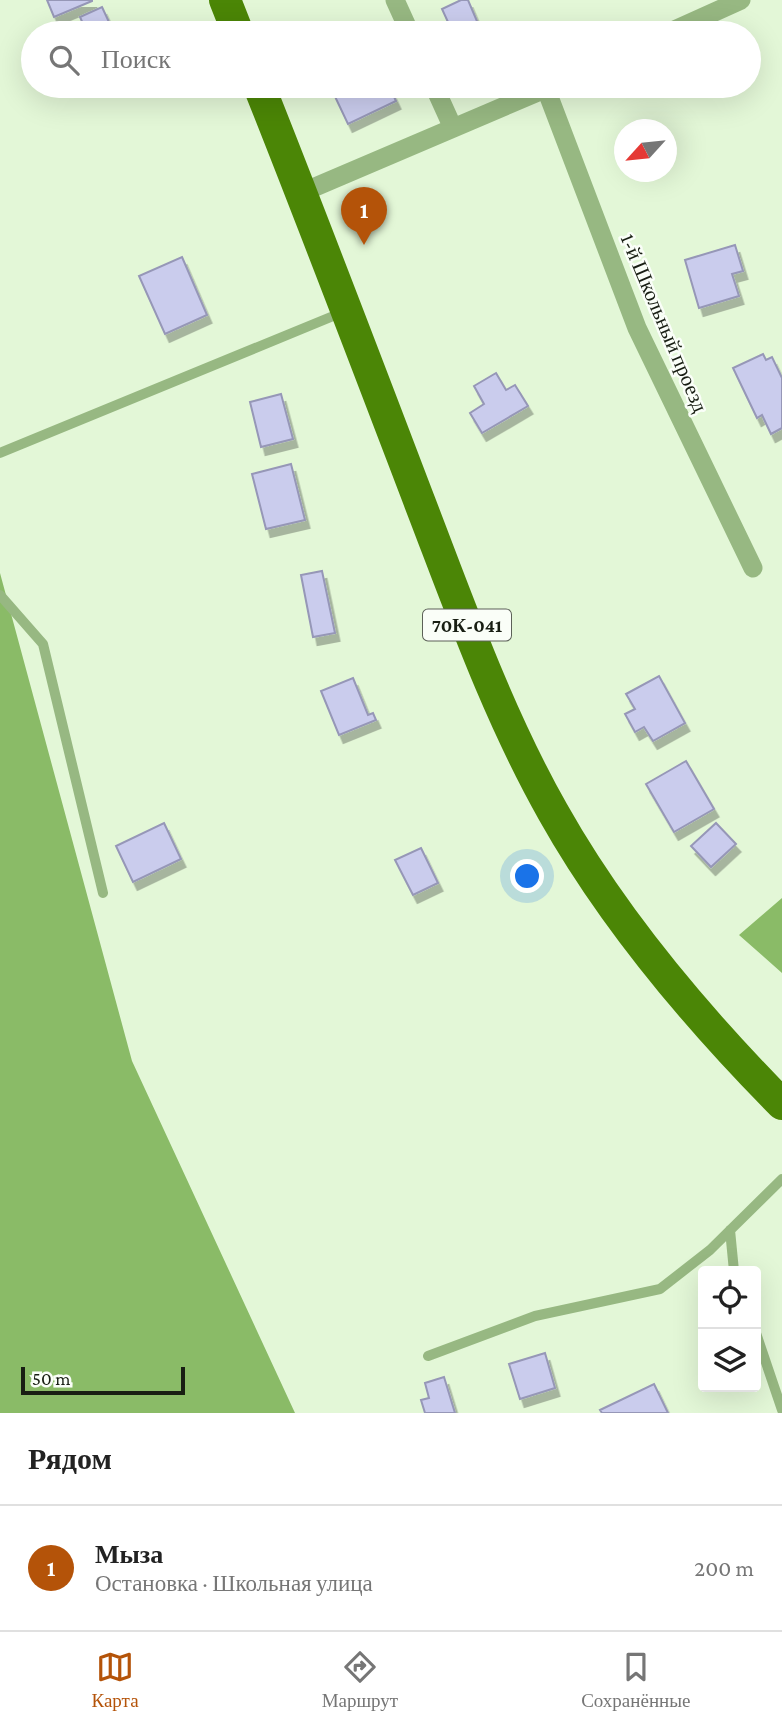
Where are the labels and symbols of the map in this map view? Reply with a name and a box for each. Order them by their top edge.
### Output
north arrow [614,119,677,182]
pin: 1 [341,187,387,245]
street label: 1-й Школьный проезд [616,230,713,416]
road number: 70К-041 [423,610,511,640]
your location [510,859,544,893]
scale bar [21,1364,186,1396]

